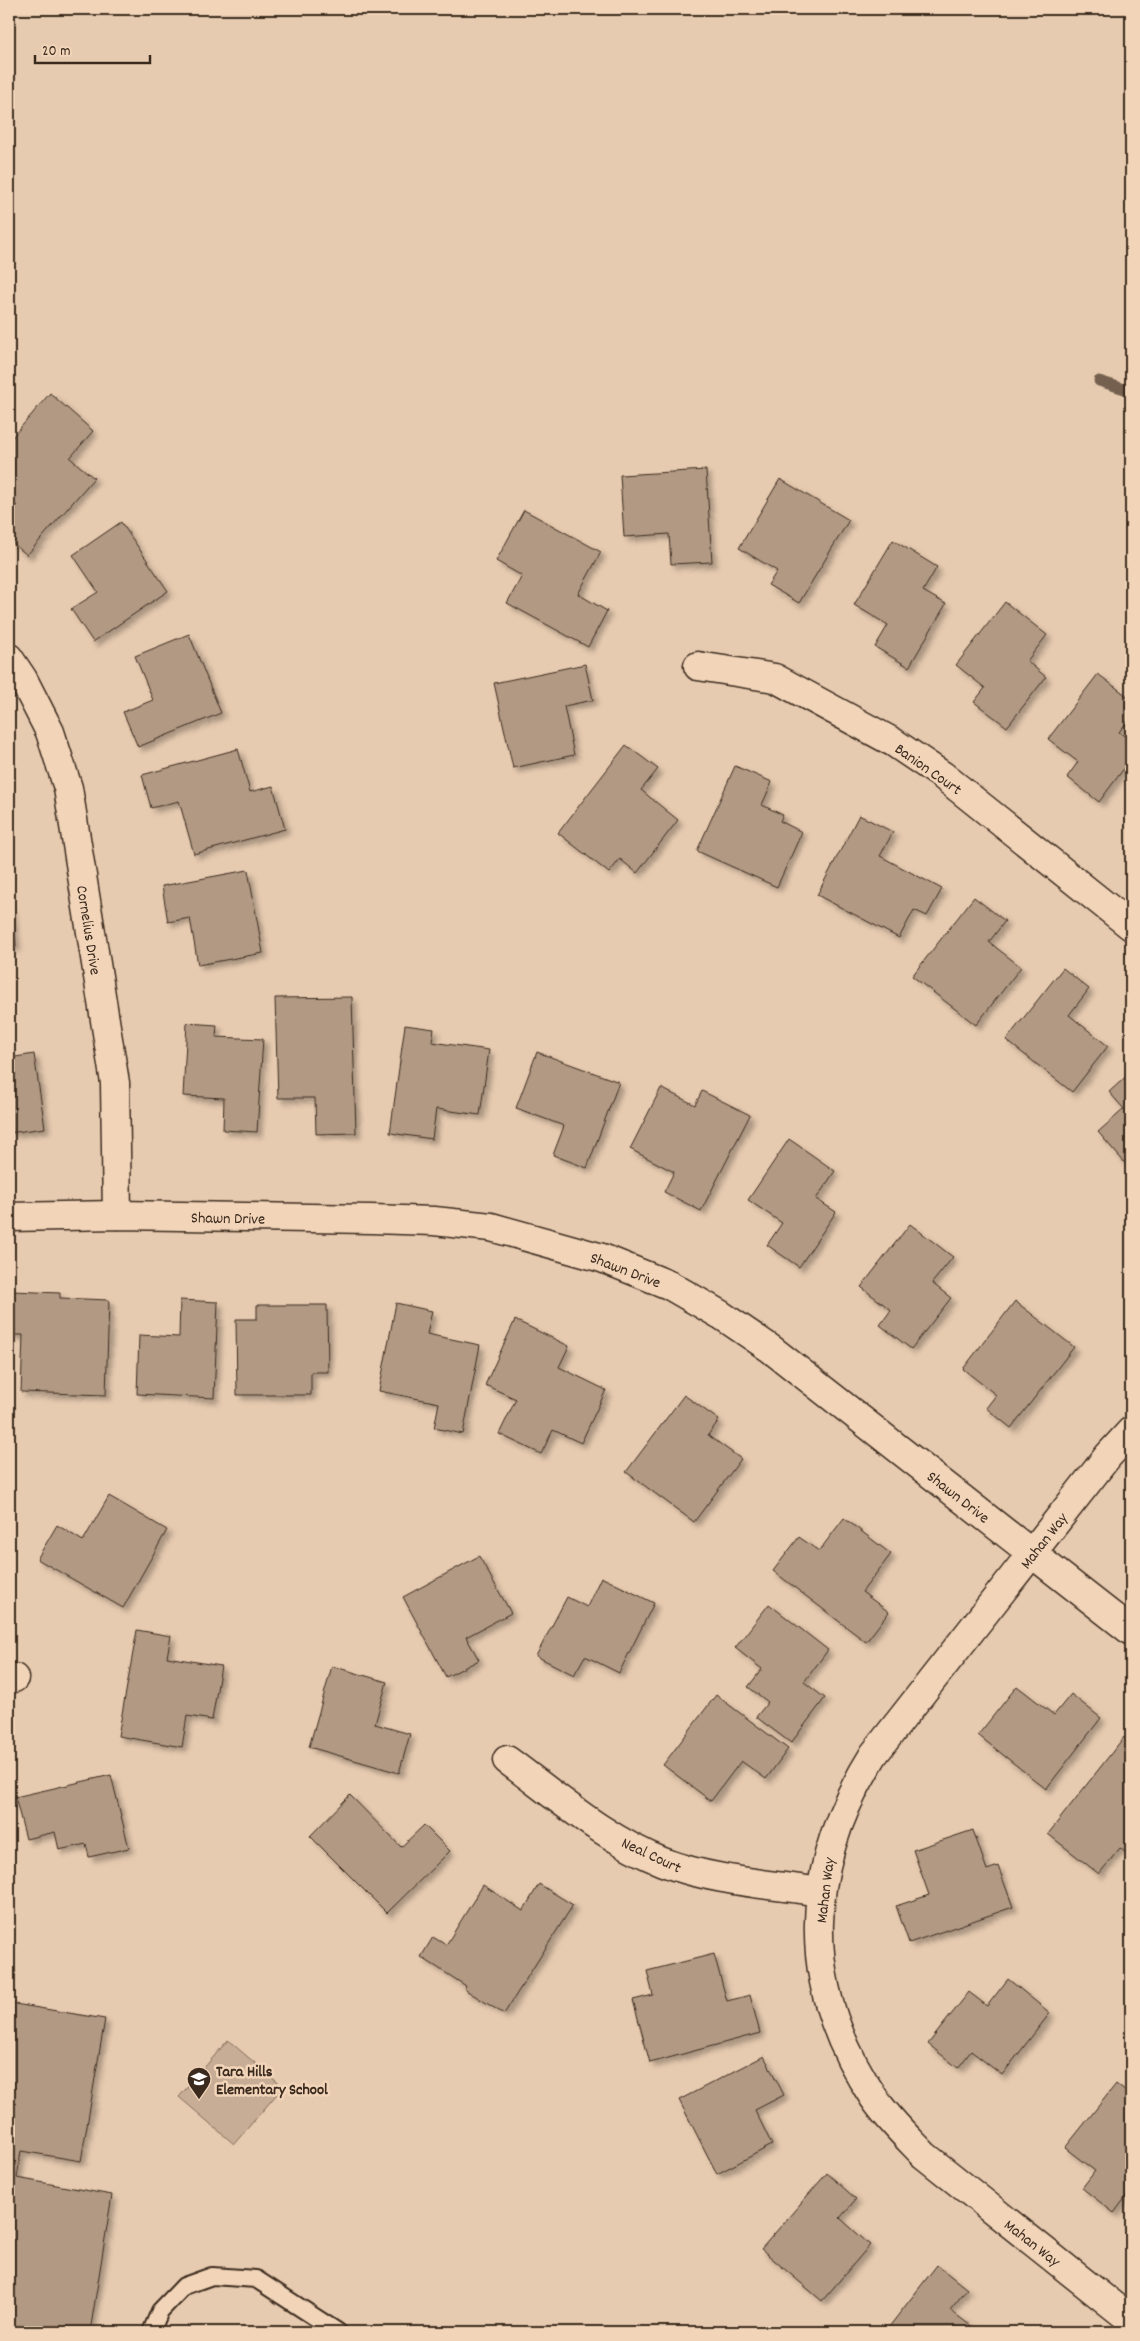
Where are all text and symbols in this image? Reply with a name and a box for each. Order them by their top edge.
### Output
scale bar [35,32,150,64]
text: 20 m [42,41,70,63]
street label: Banion Court [889,738,966,802]
street label: Cornelius Drive [69,884,106,977]
street label: Shawn Drive [191,1207,265,1232]
street label: Shawn Drive [586,1247,664,1295]
street label: Shawn Drive [921,1466,994,1530]
street label: Mahan Way [1016,1508,1075,1575]
street label: Neal Court [617,1832,685,1880]
street label: Mahan Way [811,1856,842,1924]
place label: Tara Hills Elementary School [216,2061,328,2102]
school or university icon: Tara Hills Elementary School [186,2066,212,2100]
street label: Mahan Way [998,2215,1065,2274]

